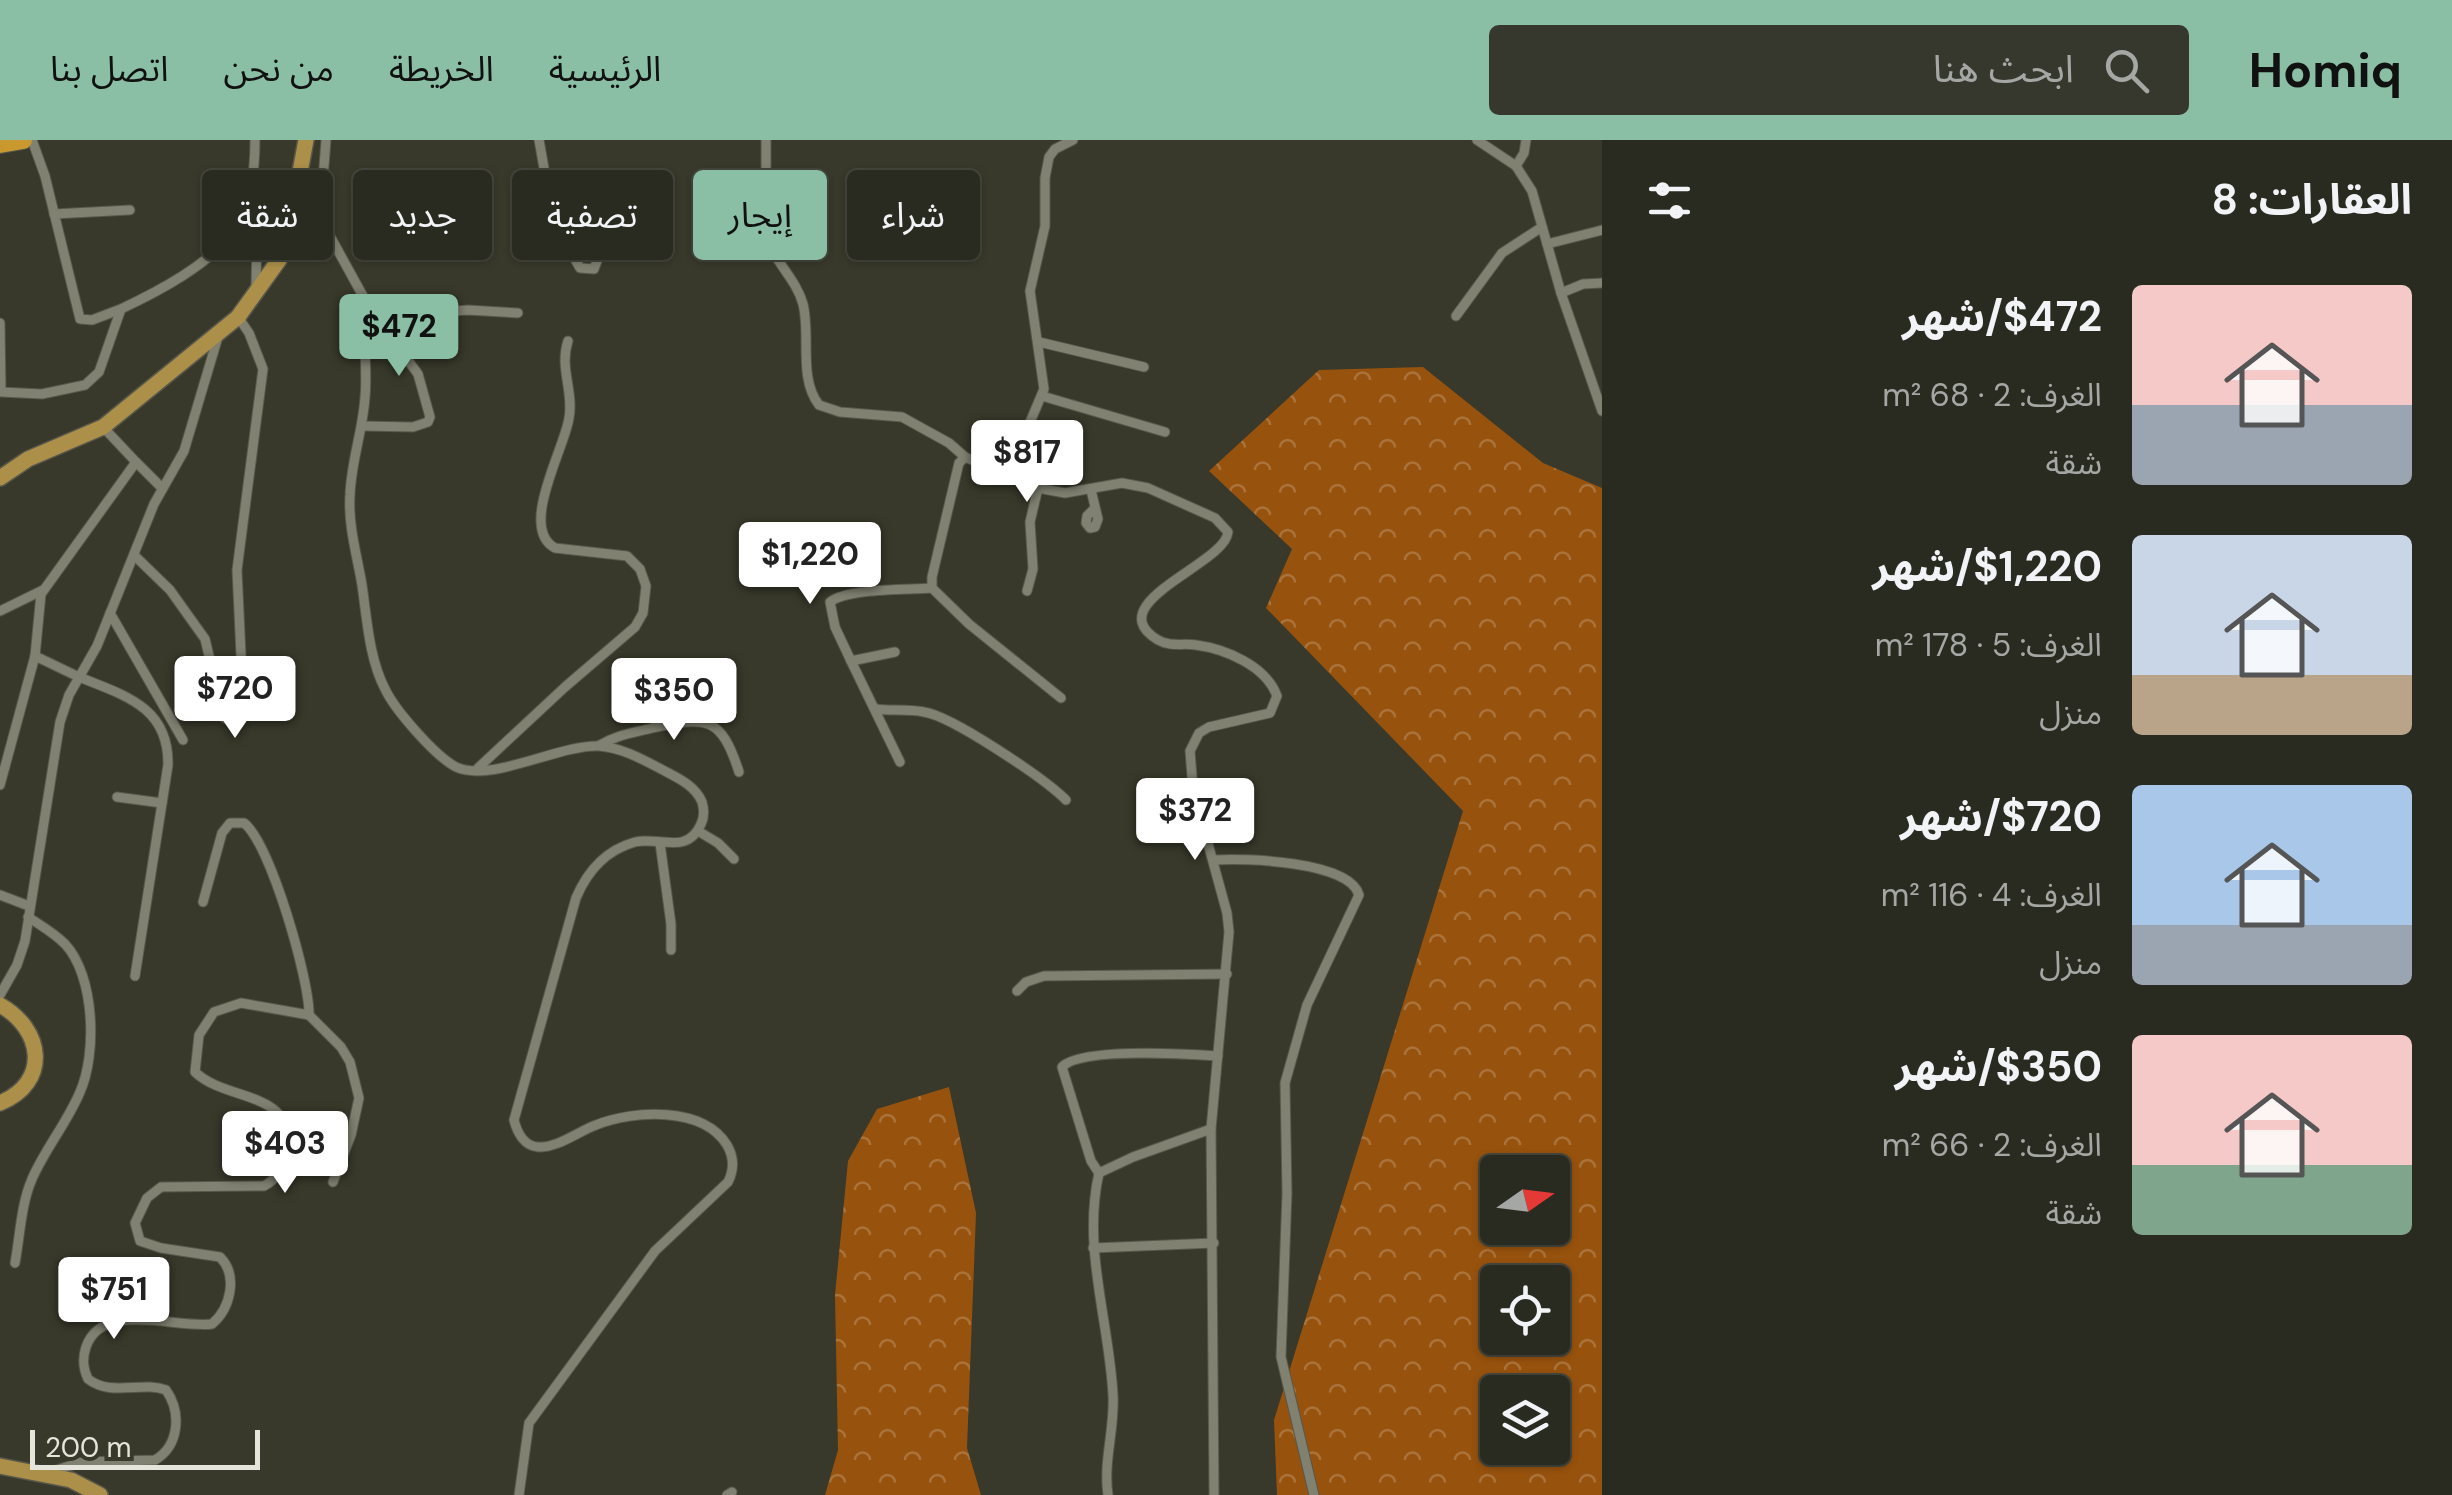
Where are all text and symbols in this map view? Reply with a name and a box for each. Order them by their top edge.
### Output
search box [1489,25,2189,115]
text: Homiq [2249,39,2402,102]
icon: search [2099,43,2154,98]
text: ابحث هنا [1933,44,2074,94]
text: اتصل بنا [50,46,168,92]
text: من نحن [223,46,334,92]
text: الخريطة [389,46,494,92]
text: الرئيسية [549,46,661,92]
chip: شقة [202,170,333,260]
chip: جديد [353,170,492,260]
chip: تصفية [512,170,673,260]
chip: إيجار [693,170,827,260]
chip: شراء [847,170,980,260]
text: العقارات: 8 [2212,172,2412,227]
icon: filters [1642,173,1697,228]
text: $472/شهر [1902,289,2102,344]
pin: $472 [340,294,458,379]
text: $472 [361,305,437,347]
icon: home [2212,325,2332,445]
text: الغرف: 2 · 68 m² [1882,374,2102,416]
pin: $817 [968,420,1086,505]
text: $817 [993,431,1061,473]
text: شقة [2046,442,2102,484]
pin: $1,220 [729,522,891,607]
text: $1,220 [761,533,859,575]
text: $1,220/شهر [1872,539,2102,594]
icon: home [2212,575,2332,695]
text: الغرف: 5 · 178 m² [1875,624,2102,666]
pin: $720 [176,656,294,741]
pin: $350 [615,658,733,743]
text: $720 [196,667,274,709]
text: $350 [633,669,715,711]
text: منزل [2039,692,2102,734]
pin: $372 [1136,778,1254,863]
text: $372 [1158,789,1232,831]
text: $720/شهر [1900,789,2102,844]
icon: home [2212,825,2332,945]
text: الغرف: 4 · 116 m² [1881,874,2102,916]
text: منزل [2039,942,2102,984]
text: $350/شهر [1895,1039,2102,1094]
icon: home [2212,1075,2332,1195]
pin: $403 [226,1111,344,1196]
text: $403 [244,1122,326,1164]
text: الغرف: 2 · 66 m² [1882,1124,2102,1166]
north arrow [1480,1155,1570,1245]
map controls [1480,1155,1570,1465]
text: شقة [2046,1192,2102,1234]
pin: $751 [55,1257,173,1342]
button: locate [1480,1265,1570,1355]
text: $751 [80,1268,148,1310]
button: layers [1480,1375,1570,1465]
scale bar [30,1425,260,1470]
text: 200 m [45,1429,132,1466]

